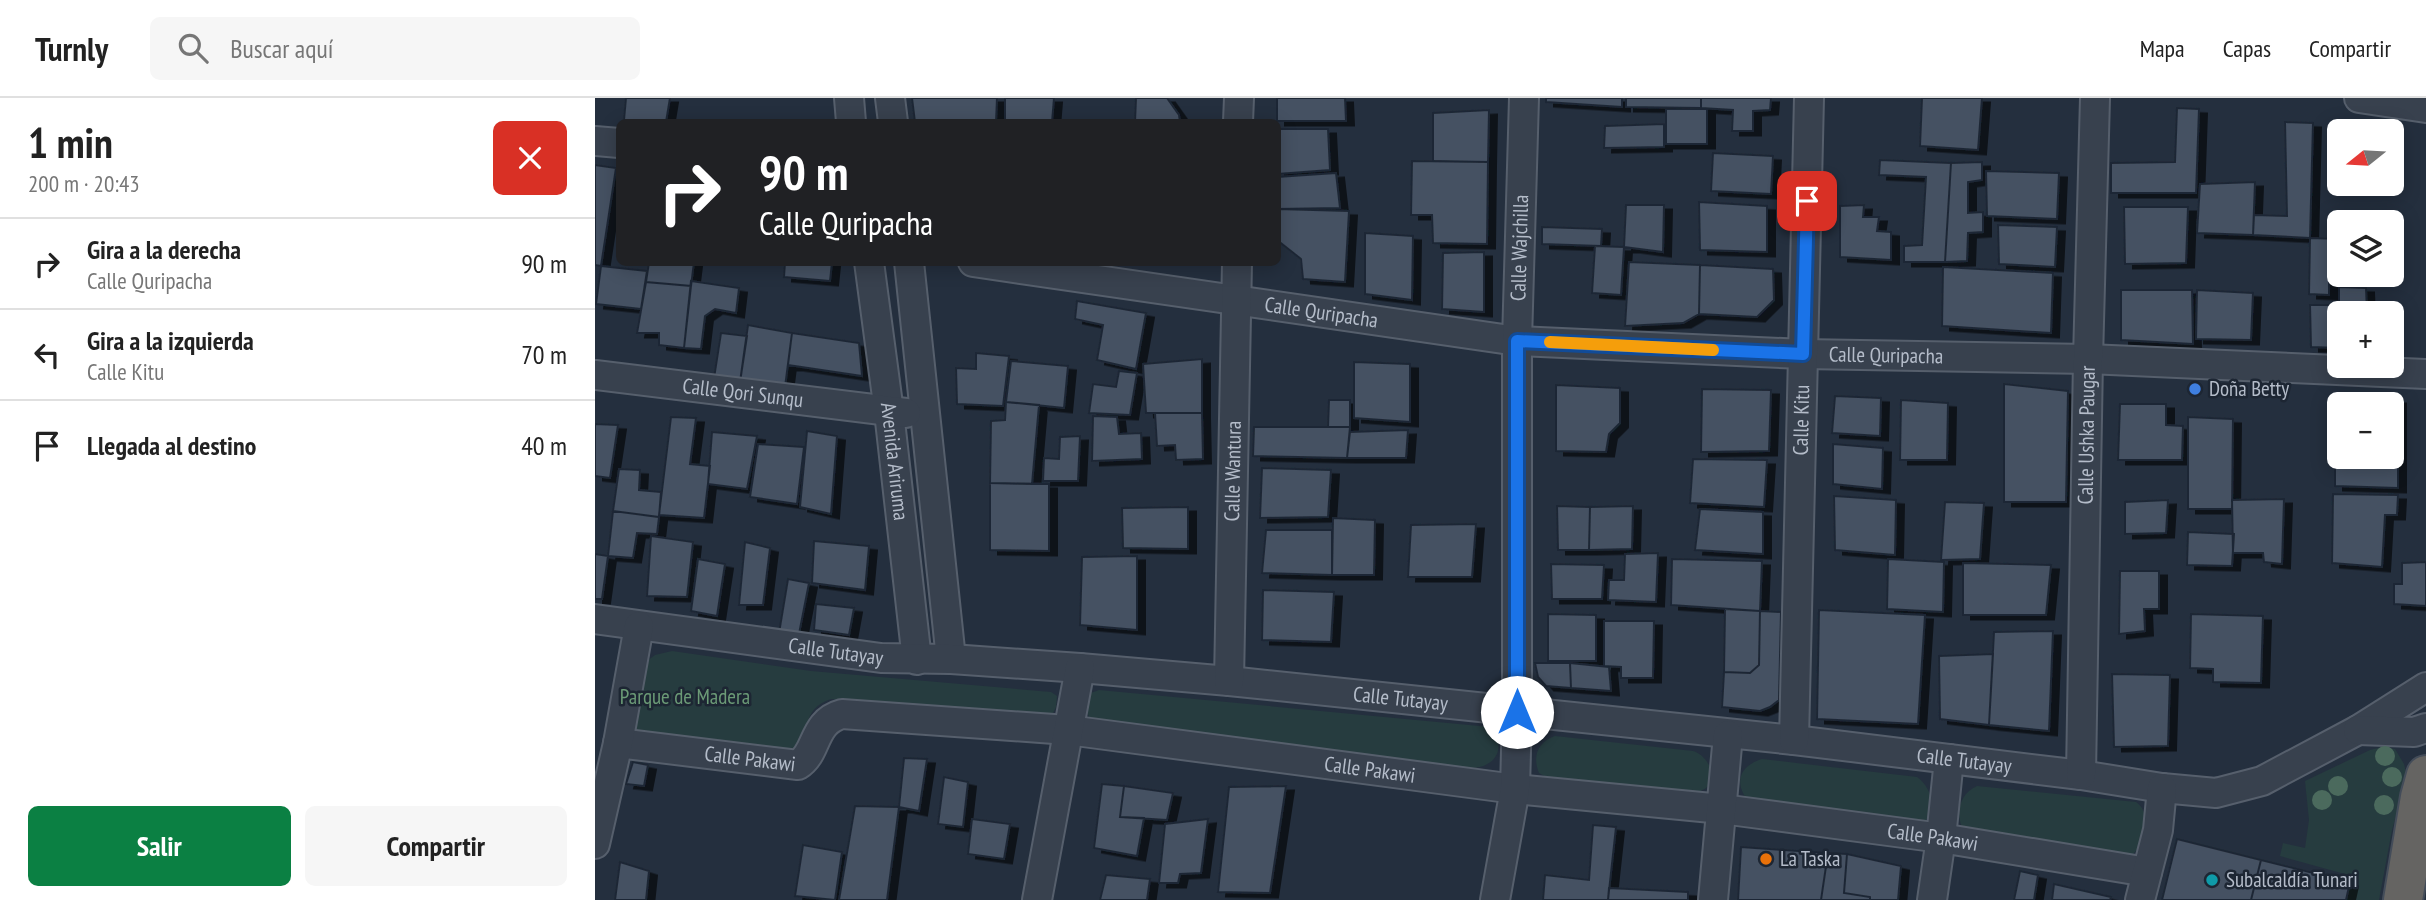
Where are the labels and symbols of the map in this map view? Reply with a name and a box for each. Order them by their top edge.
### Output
north arrow [2327,119,2405,196]
pin [1777,171,1837,231]
street label: Calle Wajchilla [1504,194,1534,301]
street label: Calle Quripacha [1263,291,1380,334]
street label: Calle Quripacha [1829,340,1943,369]
street label: Calle Ushka Paugar [2072,365,2101,505]
street label: Calle Qori Sunqu [681,372,805,413]
place label: Doña Betty [2209,375,2289,402]
marker: Doña Betty [2187,381,2203,397]
street label: Calle Kitu [1787,384,1815,456]
street label: Avenida Ariruma [875,401,915,522]
street label: Calle Wantura [1218,421,1247,522]
street label: Calle Tutayay [787,632,885,671]
position arrow [1480,675,1554,749]
street label: Calle Tutayay [1352,680,1449,717]
park label: Parque de Madera [620,683,750,710]
street label: Calle Pakawi [703,740,797,778]
street label: Calle Tutayay [1915,741,2013,779]
street label: Calle Pakawi [1323,750,1417,789]
street label: Calle Pakawi [1886,817,1980,857]
place label: La Taska [1780,845,1840,872]
marker: La Taska [1758,851,1774,867]
place label: Subalcaldía Tunari [2226,866,2358,893]
marker: Subalcaldía Tunari [2204,872,2220,888]

